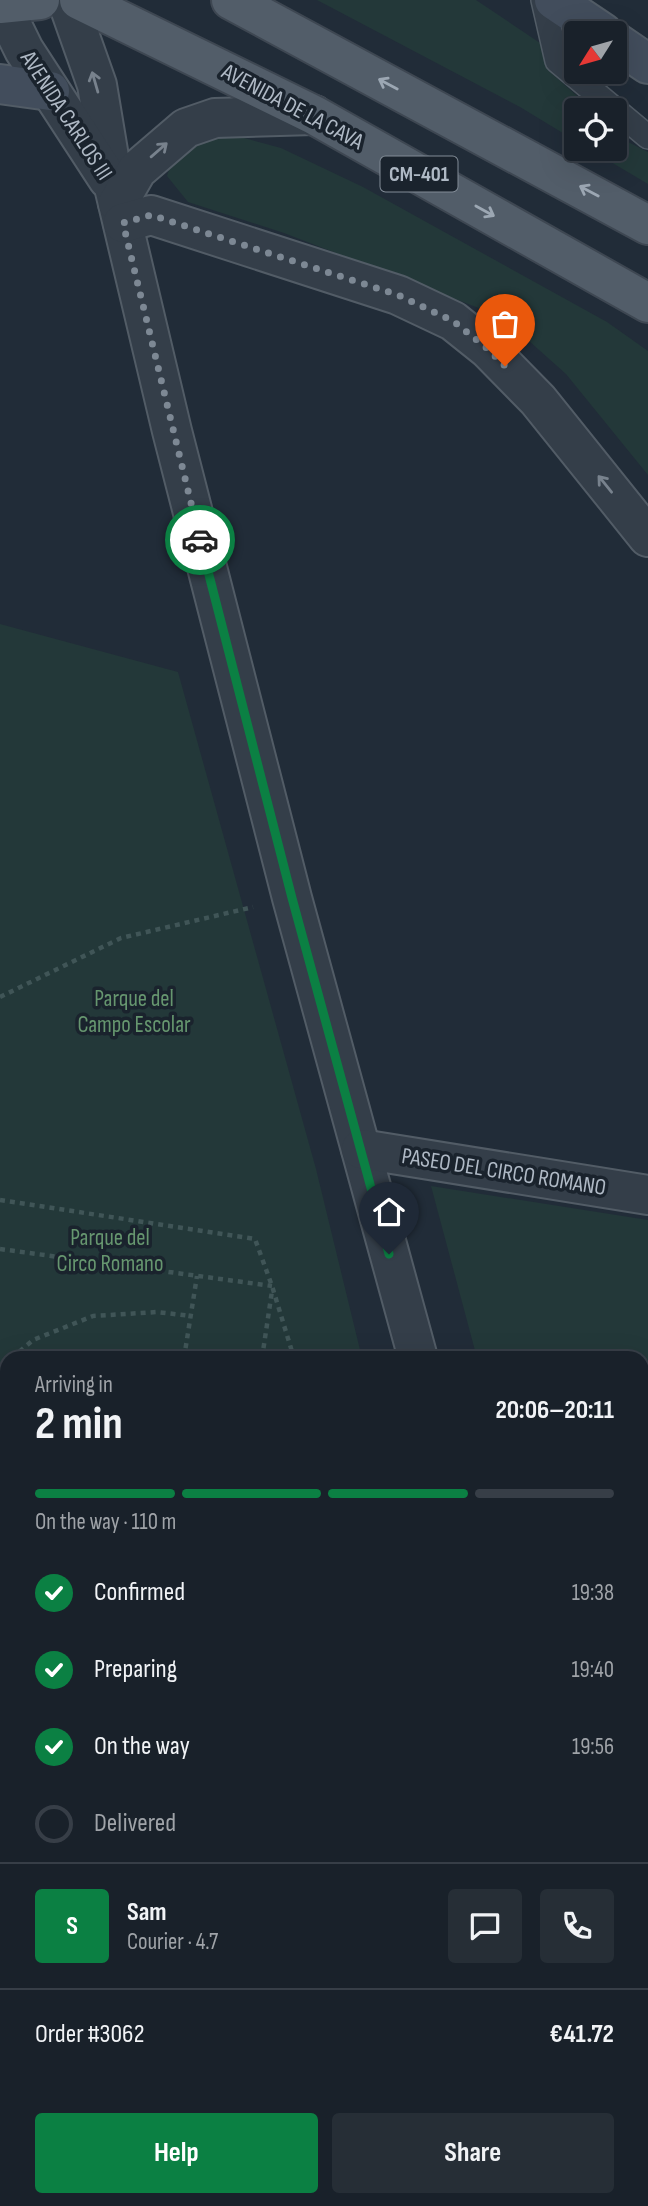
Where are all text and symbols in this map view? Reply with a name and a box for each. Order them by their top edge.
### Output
north arrow [564,21,626,84]
map controls [564,21,627,161]
street label: AVENIDA CARLOS III [13,45,118,185]
street label: AVENIDA DE LA CAVA [216,57,368,156]
one-way arrow [87,71,100,93]
one-way arrow [378,77,399,90]
button: locate [564,98,627,161]
one-way arrow [150,142,168,158]
road number: CM-401 [380,156,458,192]
one-way arrow [579,184,599,198]
one-way arrow [474,205,495,218]
pin [475,294,535,366]
icon: bag [486,305,524,343]
one-way arrow [597,475,613,493]
courier [165,505,235,575]
icon: car [181,521,219,559]
park label: Parque del Campo Escolar [77,985,191,1039]
street label: PASEO DEL CIRCO ROMANO [400,1142,608,1202]
pin [359,1182,419,1254]
icon: home [370,1193,408,1231]
park label: Parque del Circo Romano [57,1224,163,1278]
text: Arriving in [35,1371,113,1399]
text: 20:06–20:11 [495,1395,614,1426]
text: 2 min [35,1397,123,1452]
text: On the way · 110 m [35,1508,176,1536]
icon: check [35,1574,73,1612]
text: Confirmed [94,1577,185,1608]
text: 19:38 [572,1579,614,1607]
icon: check [35,1651,73,1689]
text: Preparing [94,1654,177,1685]
text: 19:40 [572,1656,614,1684]
icon: check [35,1728,73,1766]
text: On the way [94,1731,190,1762]
text: 19:56 [572,1733,614,1761]
text: Delivered [94,1808,176,1839]
button: chat [448,1889,522,1963]
button: phone [540,1889,614,1963]
text: Sam [127,1897,167,1928]
text: S [66,1911,78,1942]
text: Courier · 4.7 [127,1928,218,1956]
text: Order #3062 [35,2019,144,2050]
text: €41.72 [549,2019,614,2050]
button: Help [35,2113,318,2193]
button: Share [332,2113,614,2193]

